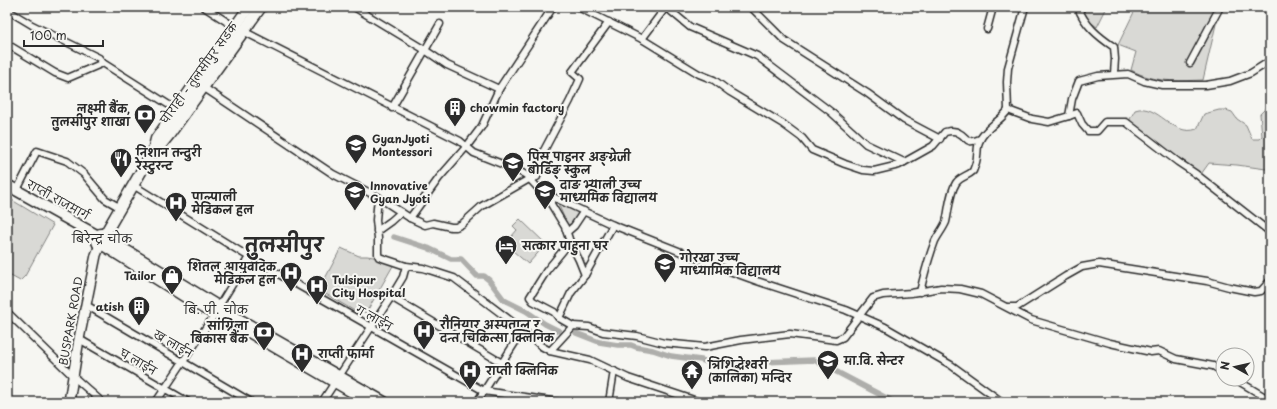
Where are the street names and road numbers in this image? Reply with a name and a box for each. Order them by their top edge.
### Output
street label: घोराही - तुलसीपुर सडक [155,17,242,128]
street label: राप्ती राजमार्ग [23,175,94,224]
street label: BUSPARK ROAD [54,275,87,367]
street label: ग लाईन [352,300,396,335]
street label: ख लाईन [150,325,197,362]
street label: घ लाईन [116,344,160,379]

